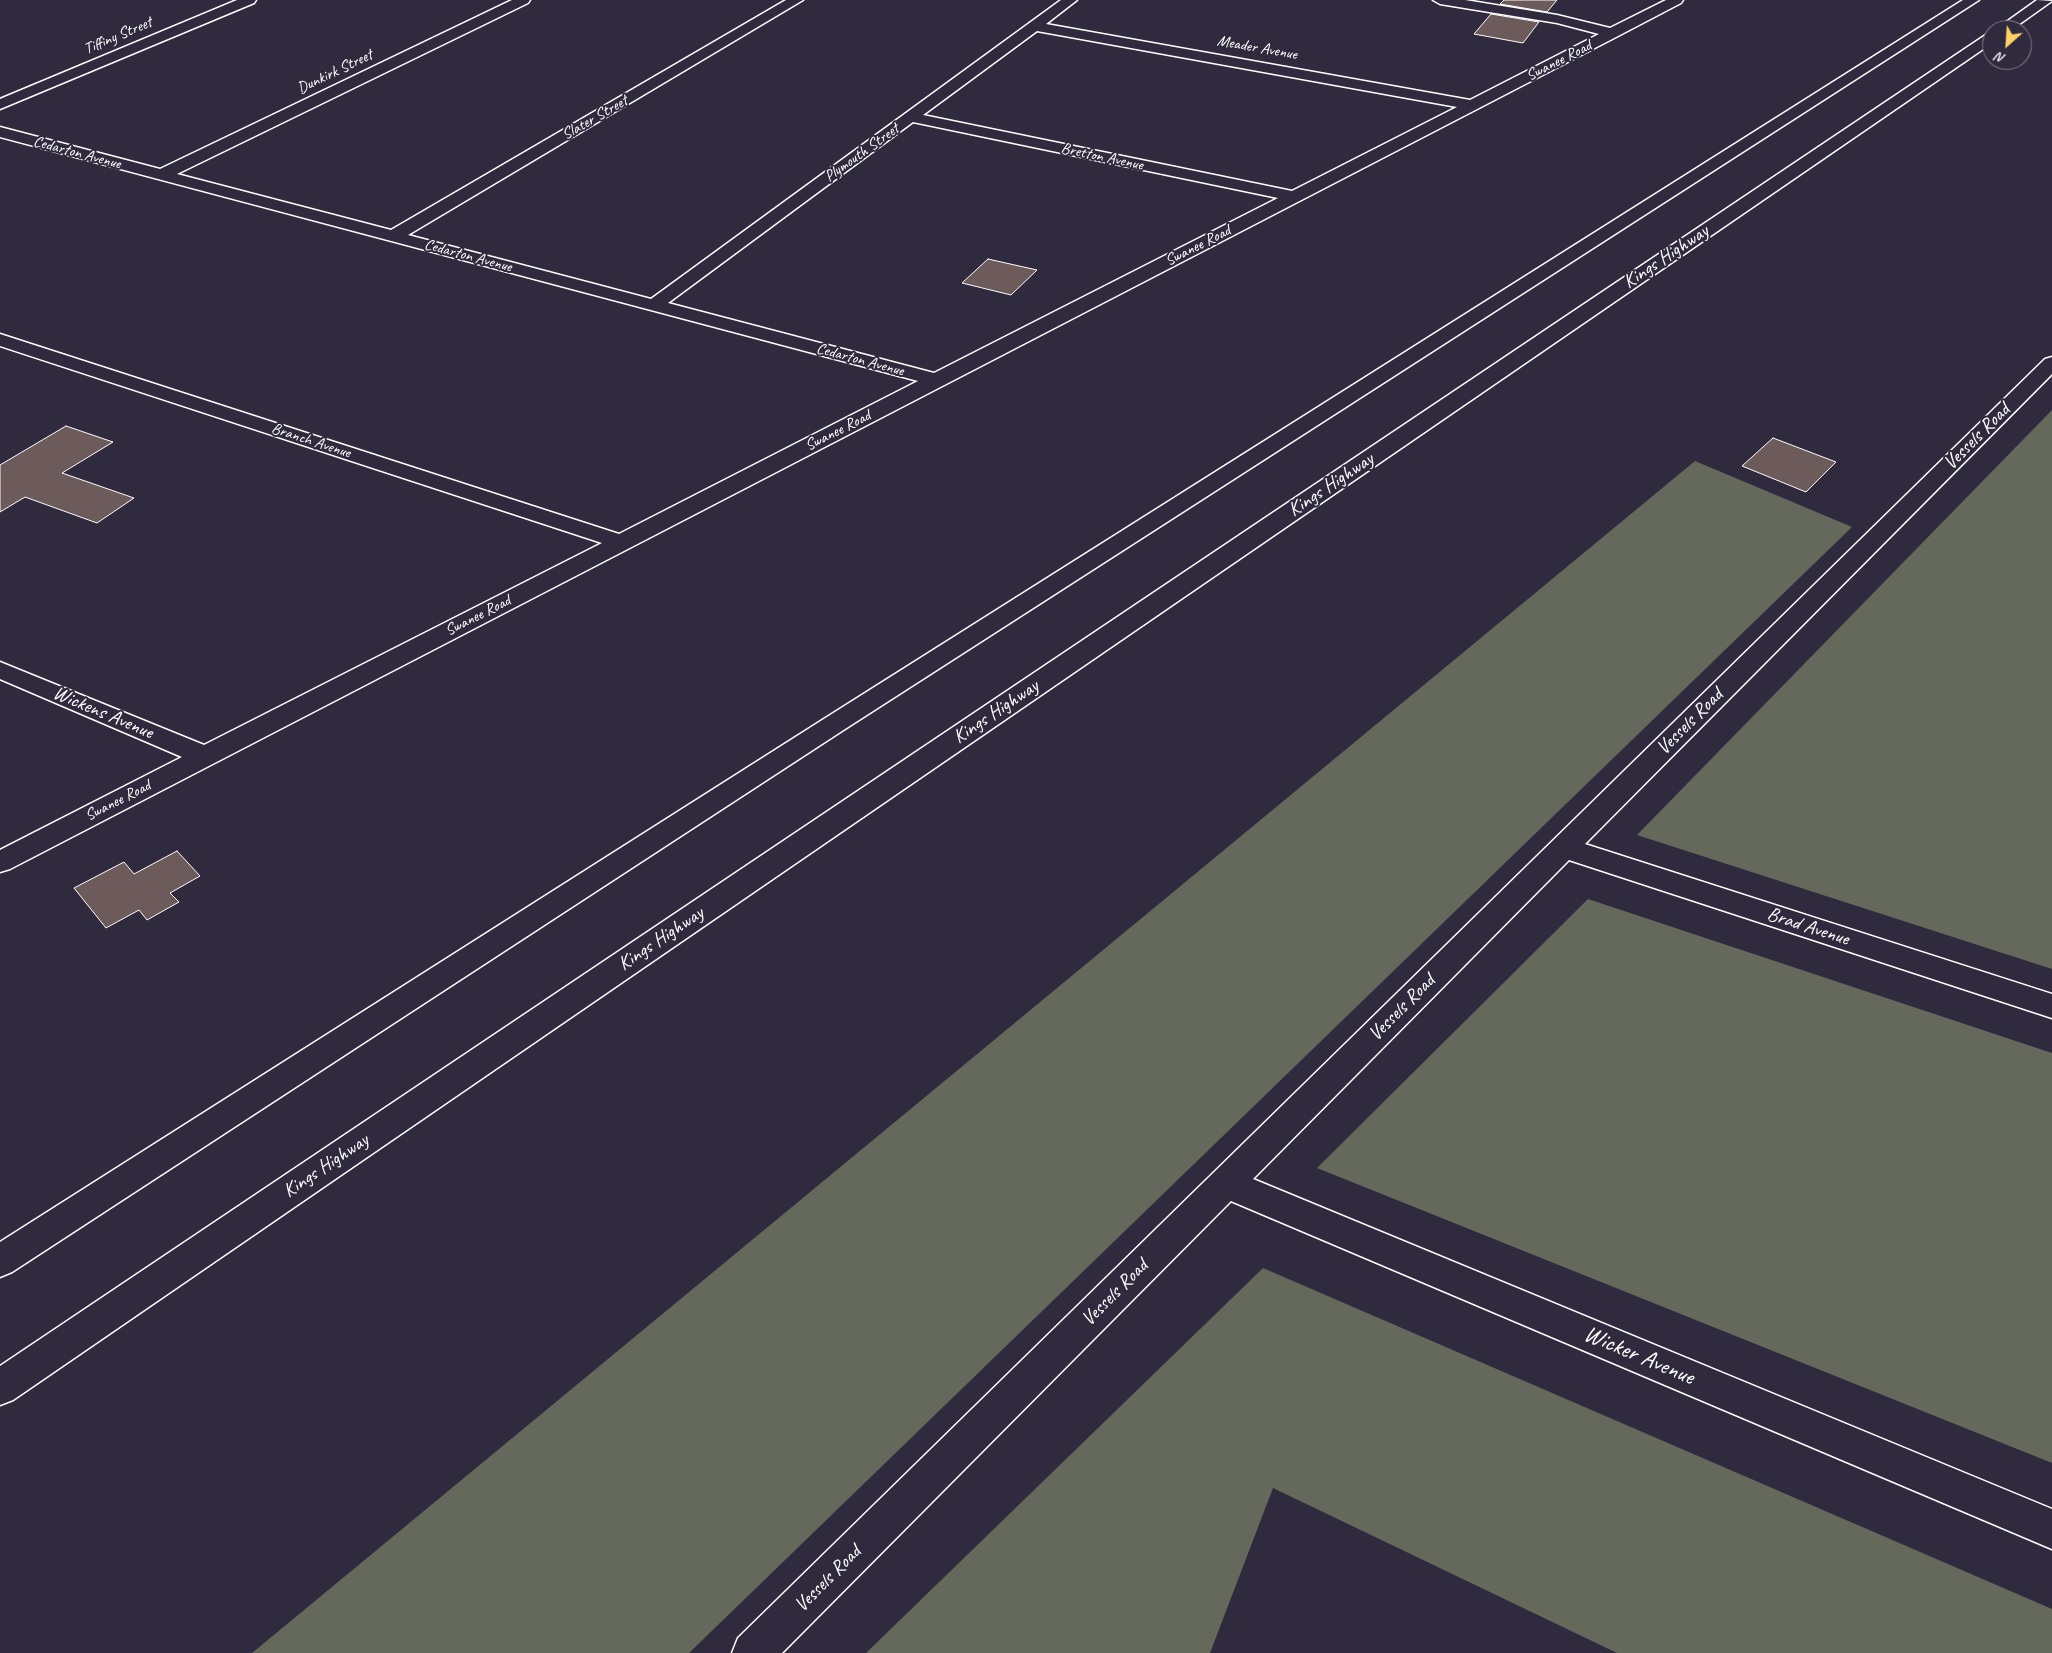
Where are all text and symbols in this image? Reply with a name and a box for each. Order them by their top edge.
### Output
street label: Tiffiny Street [81,13,155,59]
north arrow [1982,20,2032,70]
street label: Meader Avenue [1215,32,1299,64]
street label: Swanee Road [1523,36,1595,86]
street label: Dunkirk Street [294,46,376,98]
text: N [1993,48,2008,68]
street label: Slater Street [559,91,631,145]
street label: Plymouth Street [821,120,903,186]
street label: Cedarton Avenue [31,132,123,174]
street label: Bretton Avenue [1059,139,1145,175]
street label: Kings Highway [1619,220,1713,294]
street label: Swanee Road [1162,221,1234,271]
street label: Cedarton Avenue [422,235,514,277]
street label: Cedarton Avenue [814,339,906,381]
street label: Vessels Road [1939,399,2015,475]
street label: Swanee Road [802,406,874,456]
street label: Branch Avenue [269,419,353,463]
street label: Kings Highway [1284,448,1378,522]
street label: Swanee Road [442,591,514,641]
street label: Kings Highway [949,675,1043,749]
street label: Wickens Avenue [49,681,157,745]
street label: Vessels Road [1652,684,1728,760]
street label: Swanee Road [82,776,154,826]
street label: Kings Highway [614,902,708,976]
street label: Brad Avenue [1764,902,1852,952]
street label: Vessels Road [1364,970,1440,1046]
street label: Kings Highway [279,1129,373,1203]
street label: Vessels Road [1077,1255,1153,1331]
street label: Wicker Avenue [1579,1320,1699,1392]
street label: Vessels Road [790,1541,866,1617]

